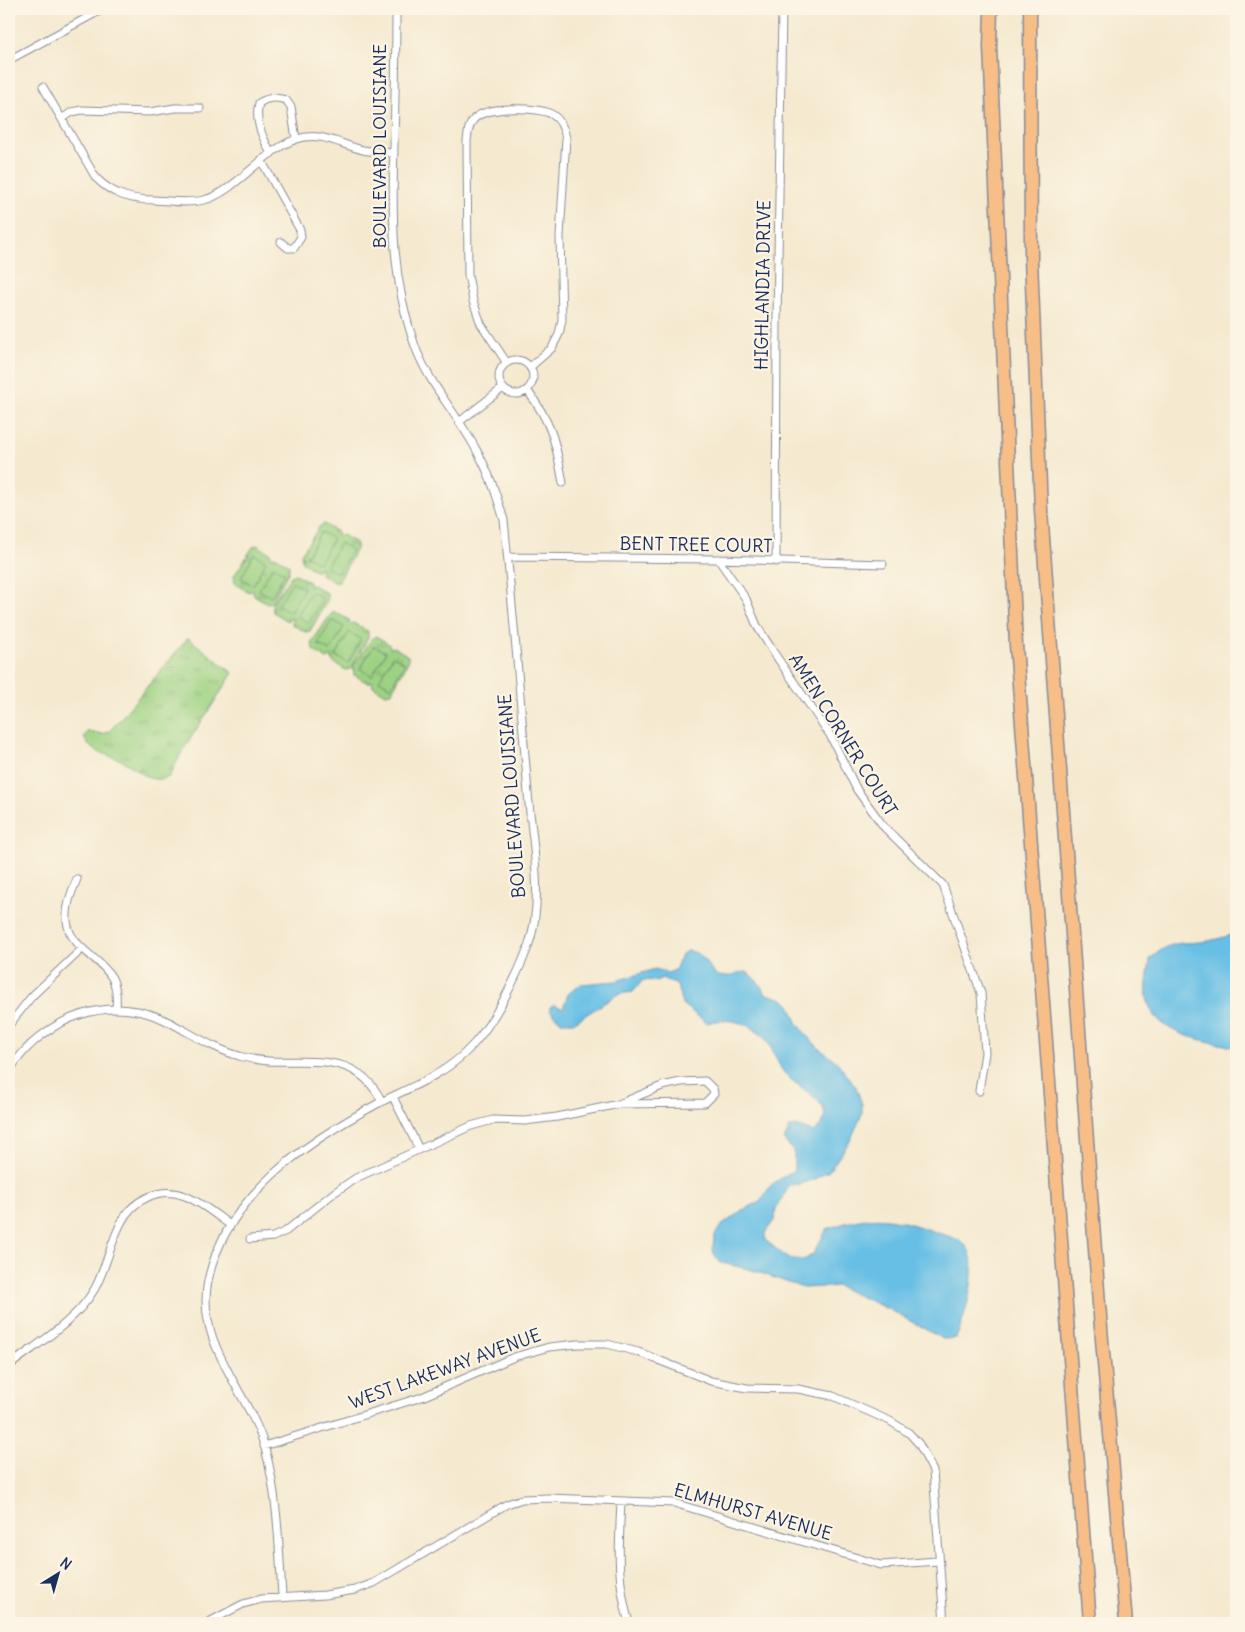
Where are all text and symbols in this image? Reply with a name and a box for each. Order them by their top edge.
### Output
street label: BOULEVARD LOUISIANE [368,44,391,248]
street label: HIGHLANDIA DRIVE [750,200,775,370]
street label: BENT TREE COURT [619,532,773,557]
street label: AMEN CORNER COURT [784,649,903,820]
street label: BOULEVARD LOUISIANE [493,693,530,899]
street label: WEST LAKEWAY AVENUE [346,1323,544,1414]
street label: ELMHURST AVENUE [671,1478,835,1545]
north arrow [32,1550,82,1600]
text: N [57,1554,75,1574]

